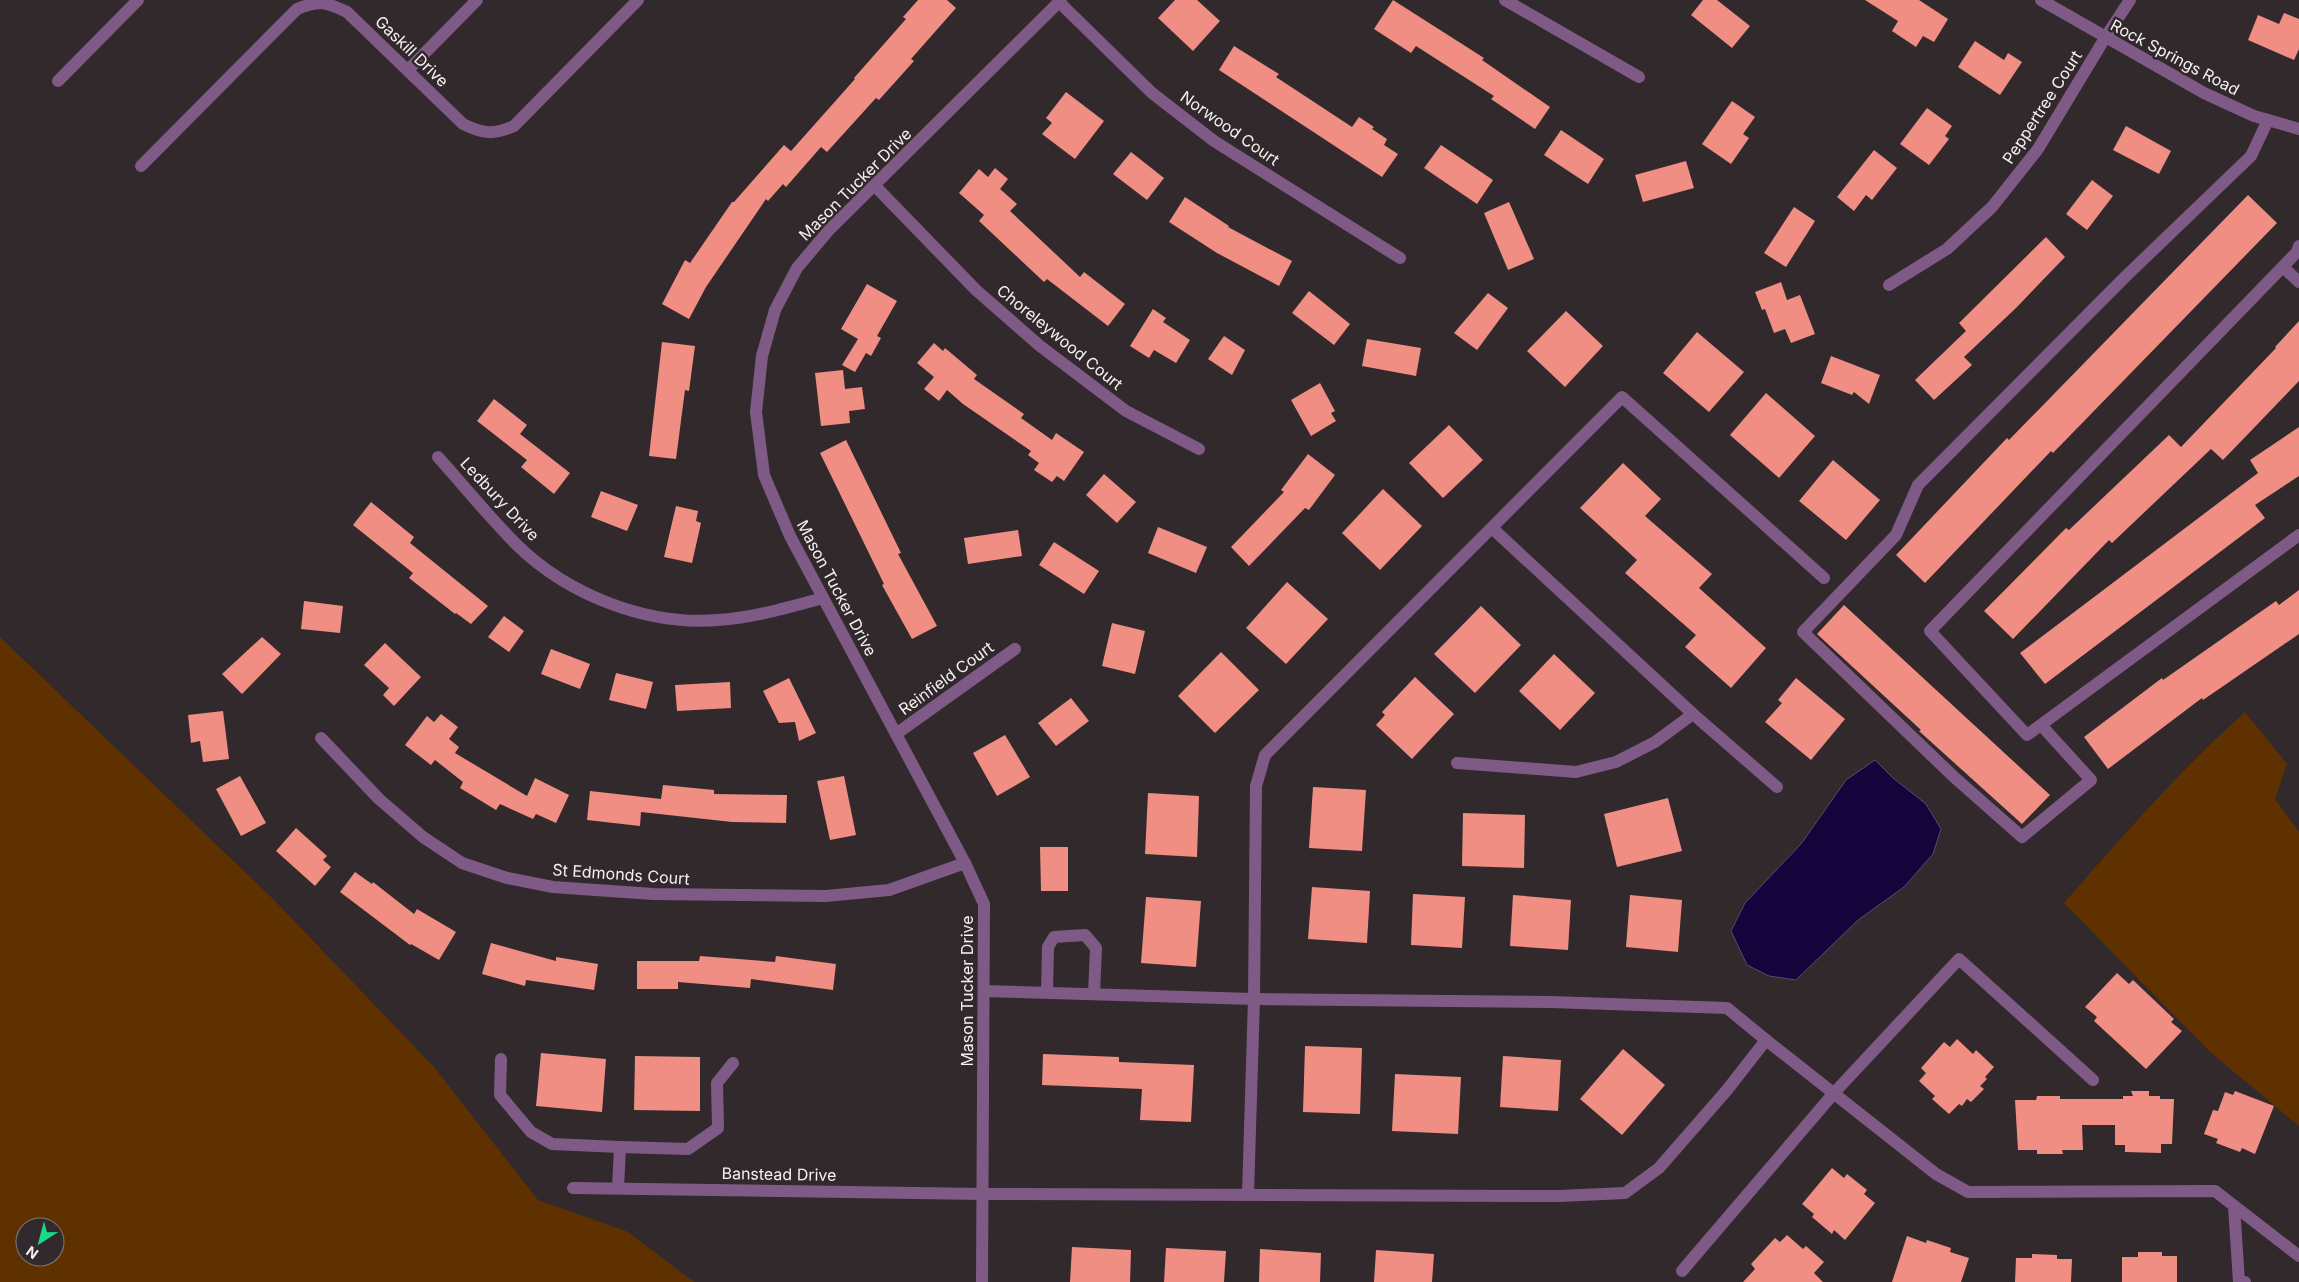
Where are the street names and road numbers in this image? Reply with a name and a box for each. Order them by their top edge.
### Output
street label: Gaskill Drive [371,11,453,91]
street label: Rock Springs Road [2107,15,2243,99]
street label: Peppertree Court [1998,47,2086,167]
street label: Norwood Court [1177,86,1283,170]
street label: Mason Tucker Drive [794,123,916,245]
street label: Choreleywood Court [993,280,1127,394]
street label: Ledbury Drive [456,453,544,545]
street label: Mason Tucker Drive [793,517,881,659]
street label: Reinfield Court [895,637,997,719]
street label: St Edmonds Court [552,859,690,889]
street label: Mason Tucker Drive [957,915,977,1067]
street label: Banstead Drive [721,1163,837,1185]

